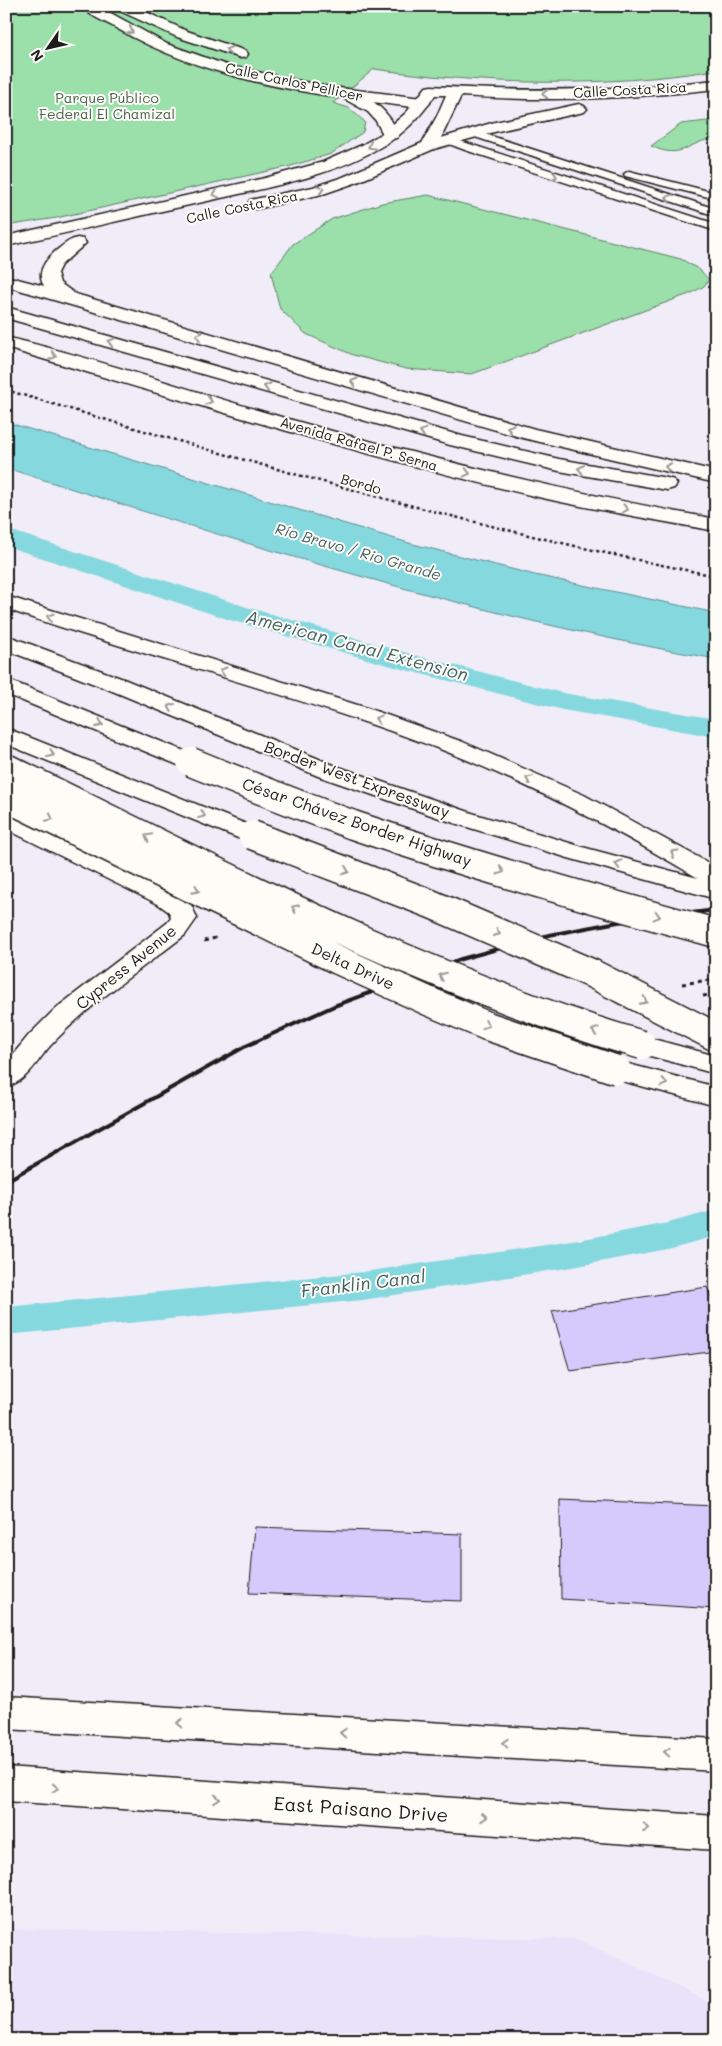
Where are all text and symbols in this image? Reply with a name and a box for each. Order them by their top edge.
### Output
north arrow [22,22,72,72]
one-way arrow [125,24,134,34]
text: N [26,46,48,65]
one-way arrow [225,46,234,56]
street label: Calle Carlos Pellicer [224,58,365,105]
street label: Calle Costa Rica [573,77,687,102]
park label: Parque Público Federal El Chamizal [39,88,175,123]
one-way arrow [541,89,548,99]
one-way arrow [367,140,376,150]
one-way arrow [549,170,557,180]
street label: Calle Costa Rica [184,185,299,228]
one-way arrow [316,185,324,195]
one-way arrow [212,188,221,199]
one-way arrow [666,194,674,204]
one-way arrow [195,332,203,342]
one-way arrow [107,338,115,348]
one-way arrow [48,350,57,360]
one-way arrow [351,378,359,388]
one-way arrow [263,383,271,393]
one-way arrow [204,396,213,406]
street label: Avenida Rafael P. Serna [278,412,440,475]
one-way arrow [507,424,515,434]
one-way arrow [420,427,428,437]
one-way arrow [664,462,672,473]
one-way arrow [577,464,586,475]
one-way arrow [462,467,471,478]
street label: Bordo [339,469,384,498]
one-way arrow [621,503,630,513]
water label: Río Bravo / Rio Grande [273,518,443,584]
water label: American Canal Extension [244,604,471,686]
one-way arrow [46,613,55,623]
one-way arrow [220,667,228,677]
one-way arrow [167,703,176,713]
one-way arrow [374,715,383,725]
one-way arrow [95,718,104,729]
street label: Border West Expressway [262,735,453,822]
one-way arrow [46,748,55,759]
street label: César Chávez Border Highway [240,772,475,871]
one-way arrow [525,775,534,786]
one-way arrow [197,809,205,819]
one-way arrow [45,812,54,823]
one-way arrow [145,834,154,844]
one-way arrow [670,850,679,860]
one-way arrow [614,860,623,870]
one-way arrow [342,866,350,876]
one-way arrow [496,866,504,876]
one-way arrow [191,884,200,894]
one-way arrow [291,904,300,914]
one-way arrow [652,911,661,921]
street label: Cypress Avenue [71,920,180,1014]
one-way arrow [492,926,501,937]
street label: Delta Drive [308,937,398,994]
one-way arrow [439,971,447,981]
one-way arrow [639,995,648,1005]
one-way arrow [481,1019,490,1029]
one-way arrow [591,1027,600,1037]
one-way arrow [660,1077,668,1088]
water label: Franklin Canal [299,1263,427,1303]
one-way arrow [176,1718,184,1729]
one-way arrow [338,1727,346,1738]
one-way arrow [501,1737,509,1748]
one-way arrow [663,1747,671,1758]
one-way arrow [51,1782,59,1793]
street label: East Paisano Drive [273,1790,449,1827]
one-way arrow [213,1793,221,1804]
one-way arrow [480,1812,488,1823]
one-way arrow [642,1823,650,1834]

